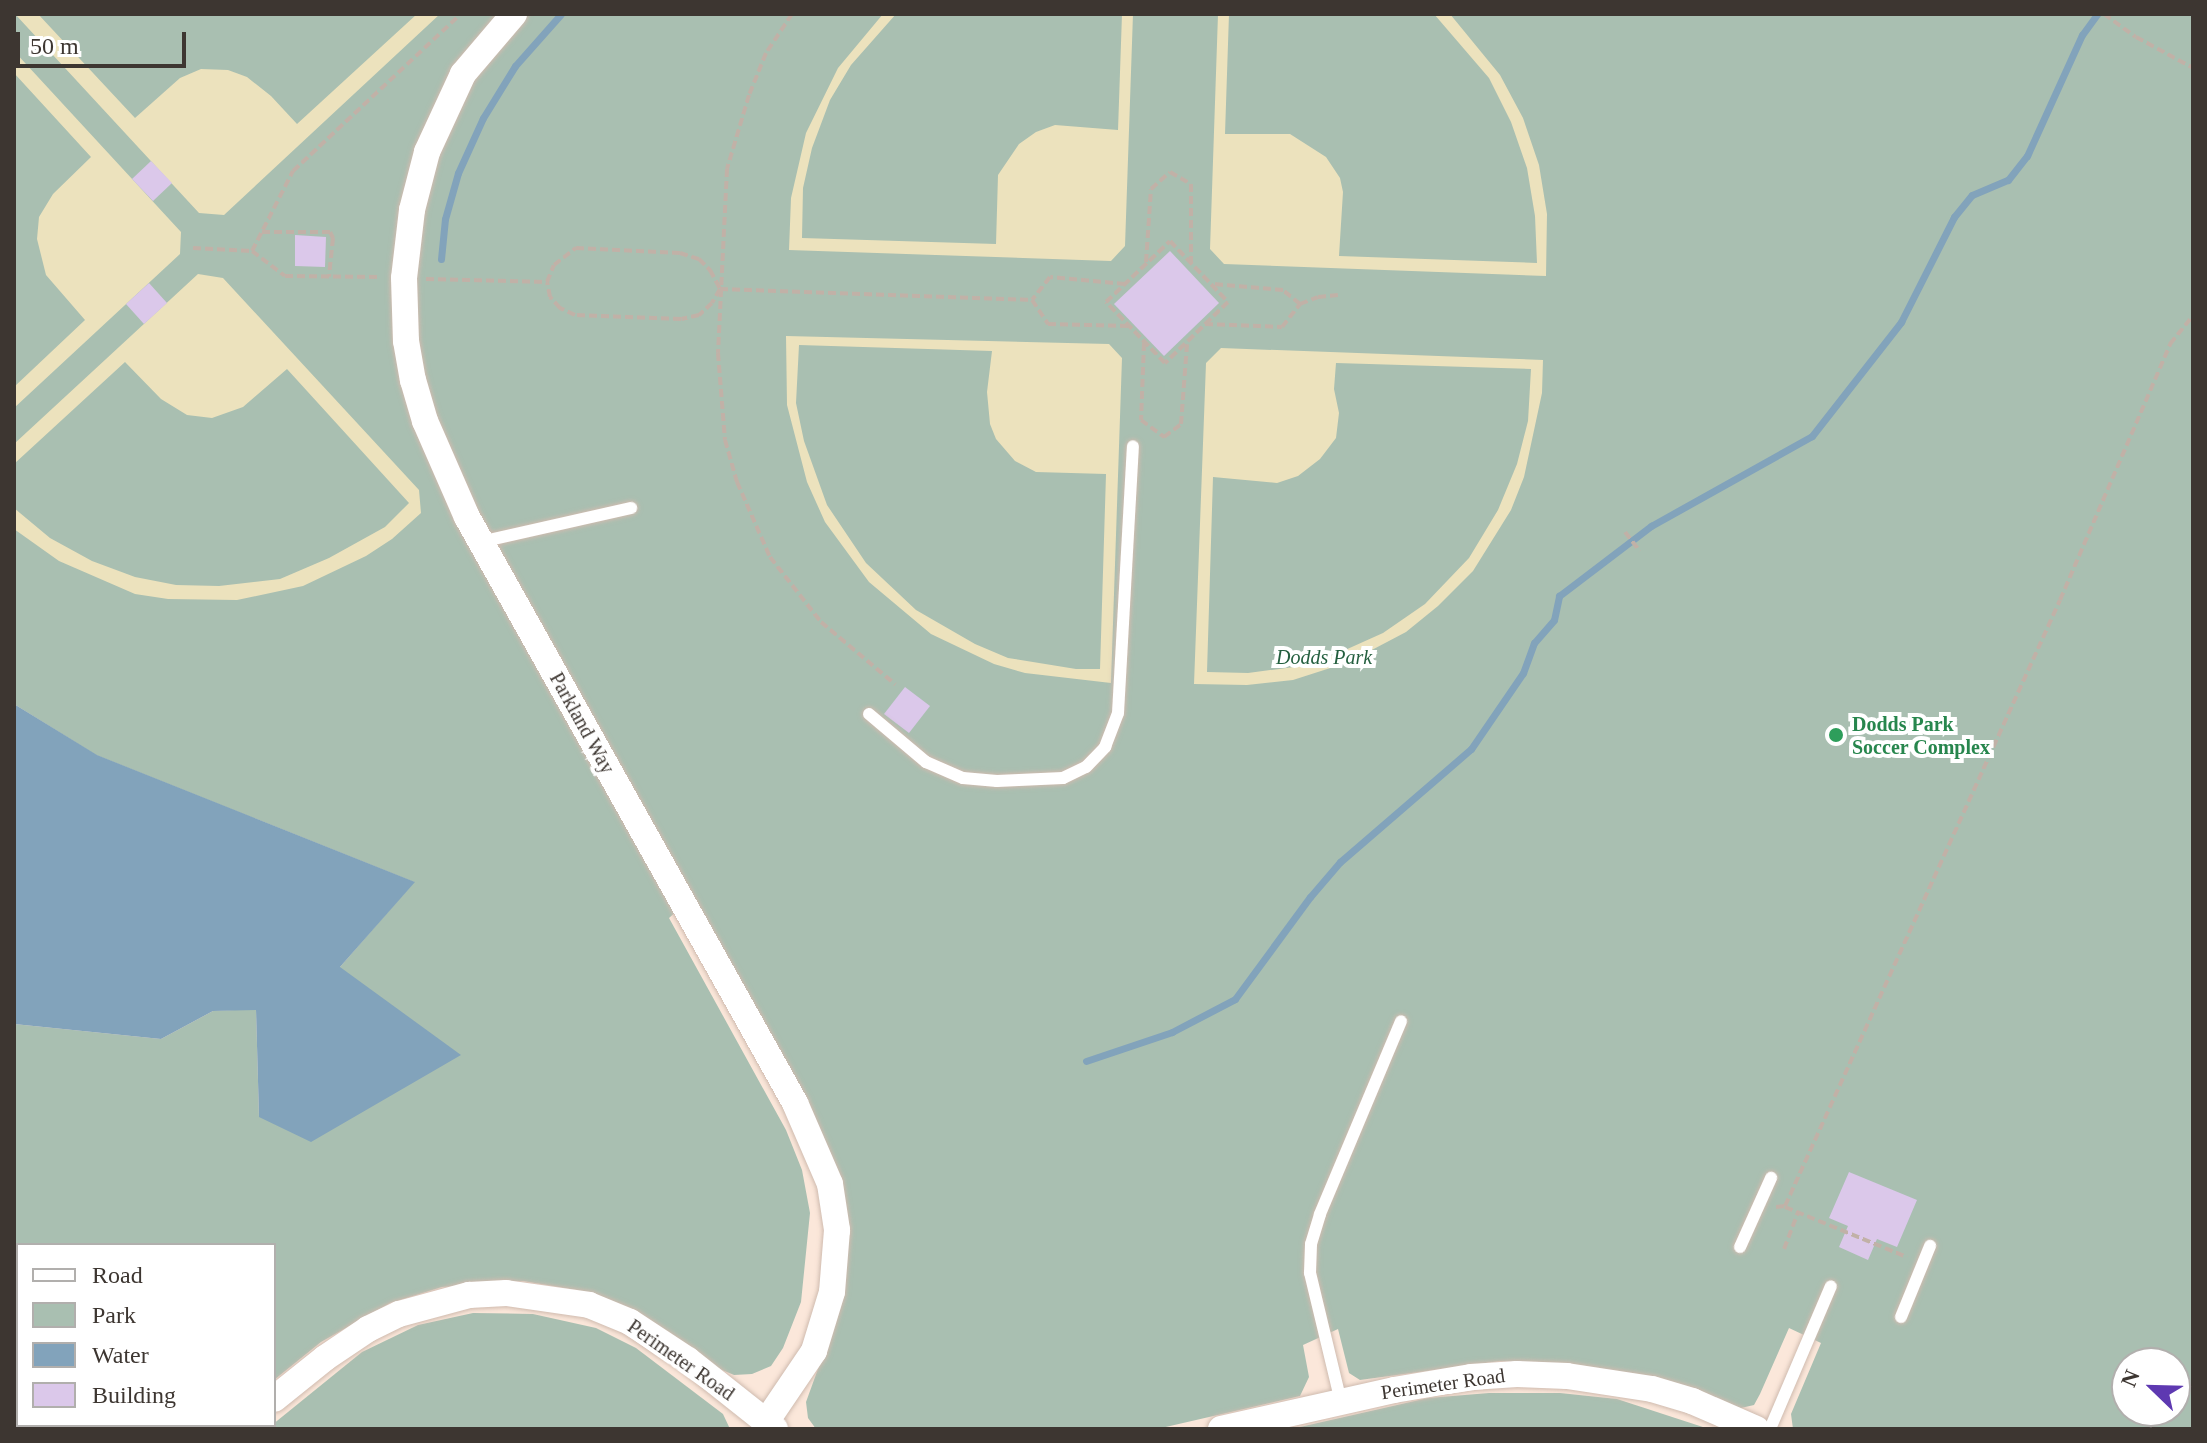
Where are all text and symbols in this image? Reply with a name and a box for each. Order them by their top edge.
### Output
scale bar [20,16,190,66]
text: 50 m [30,33,79,59]
park label: Dodds Park [1276,645,1372,669]
street label: Parkland Way [544,668,620,778]
place label: Dodds Park Soccer Complex [1852,712,1990,759]
marker: Dodds Park Soccer Complex [1827,726,1845,744]
legend [16,1243,276,1427]
text: Road [92,1262,143,1288]
text: Park [92,1302,136,1328]
street label: Perimeter Road [623,1314,739,1406]
text: Water [92,1342,149,1368]
north arrow [2111,1347,2191,1427]
street label: Perimeter Road [1379,1363,1507,1405]
text: N [2116,1366,2145,1390]
text: Building [92,1382,176,1408]

